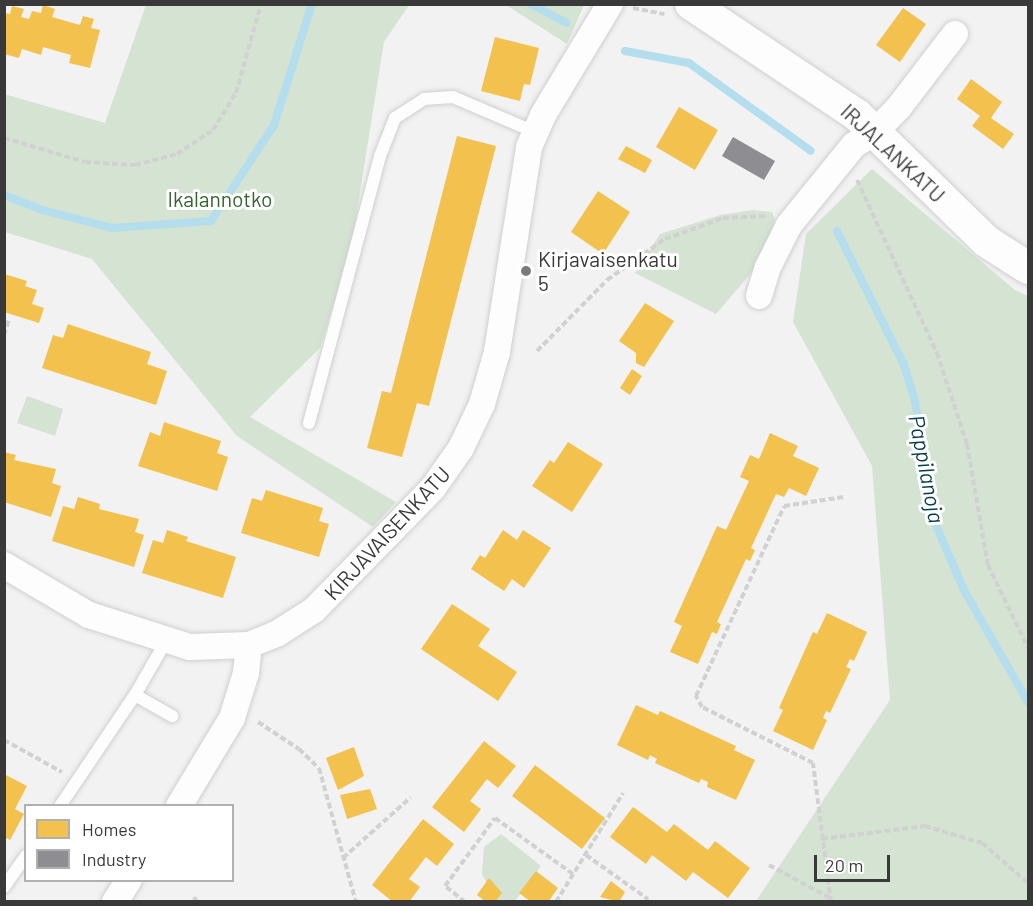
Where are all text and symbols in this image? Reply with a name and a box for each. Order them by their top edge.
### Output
street label: IRJALANKATU [836,98,950,208]
park label: Ikalannotko [167,186,273,212]
place label: Kirjavaisenkatu 5 [538,246,678,296]
marker: Kirjavaisenkatu 5 [519,264,533,278]
water label: Pappilanoja [904,413,950,525]
street label: KIRJAVAISENKATU [319,461,455,605]
legend [24,804,234,882]
text: Homes [82,818,136,840]
scale bar [817,843,894,881]
text: Industry [82,848,146,870]
text: 20 m [825,854,863,876]

